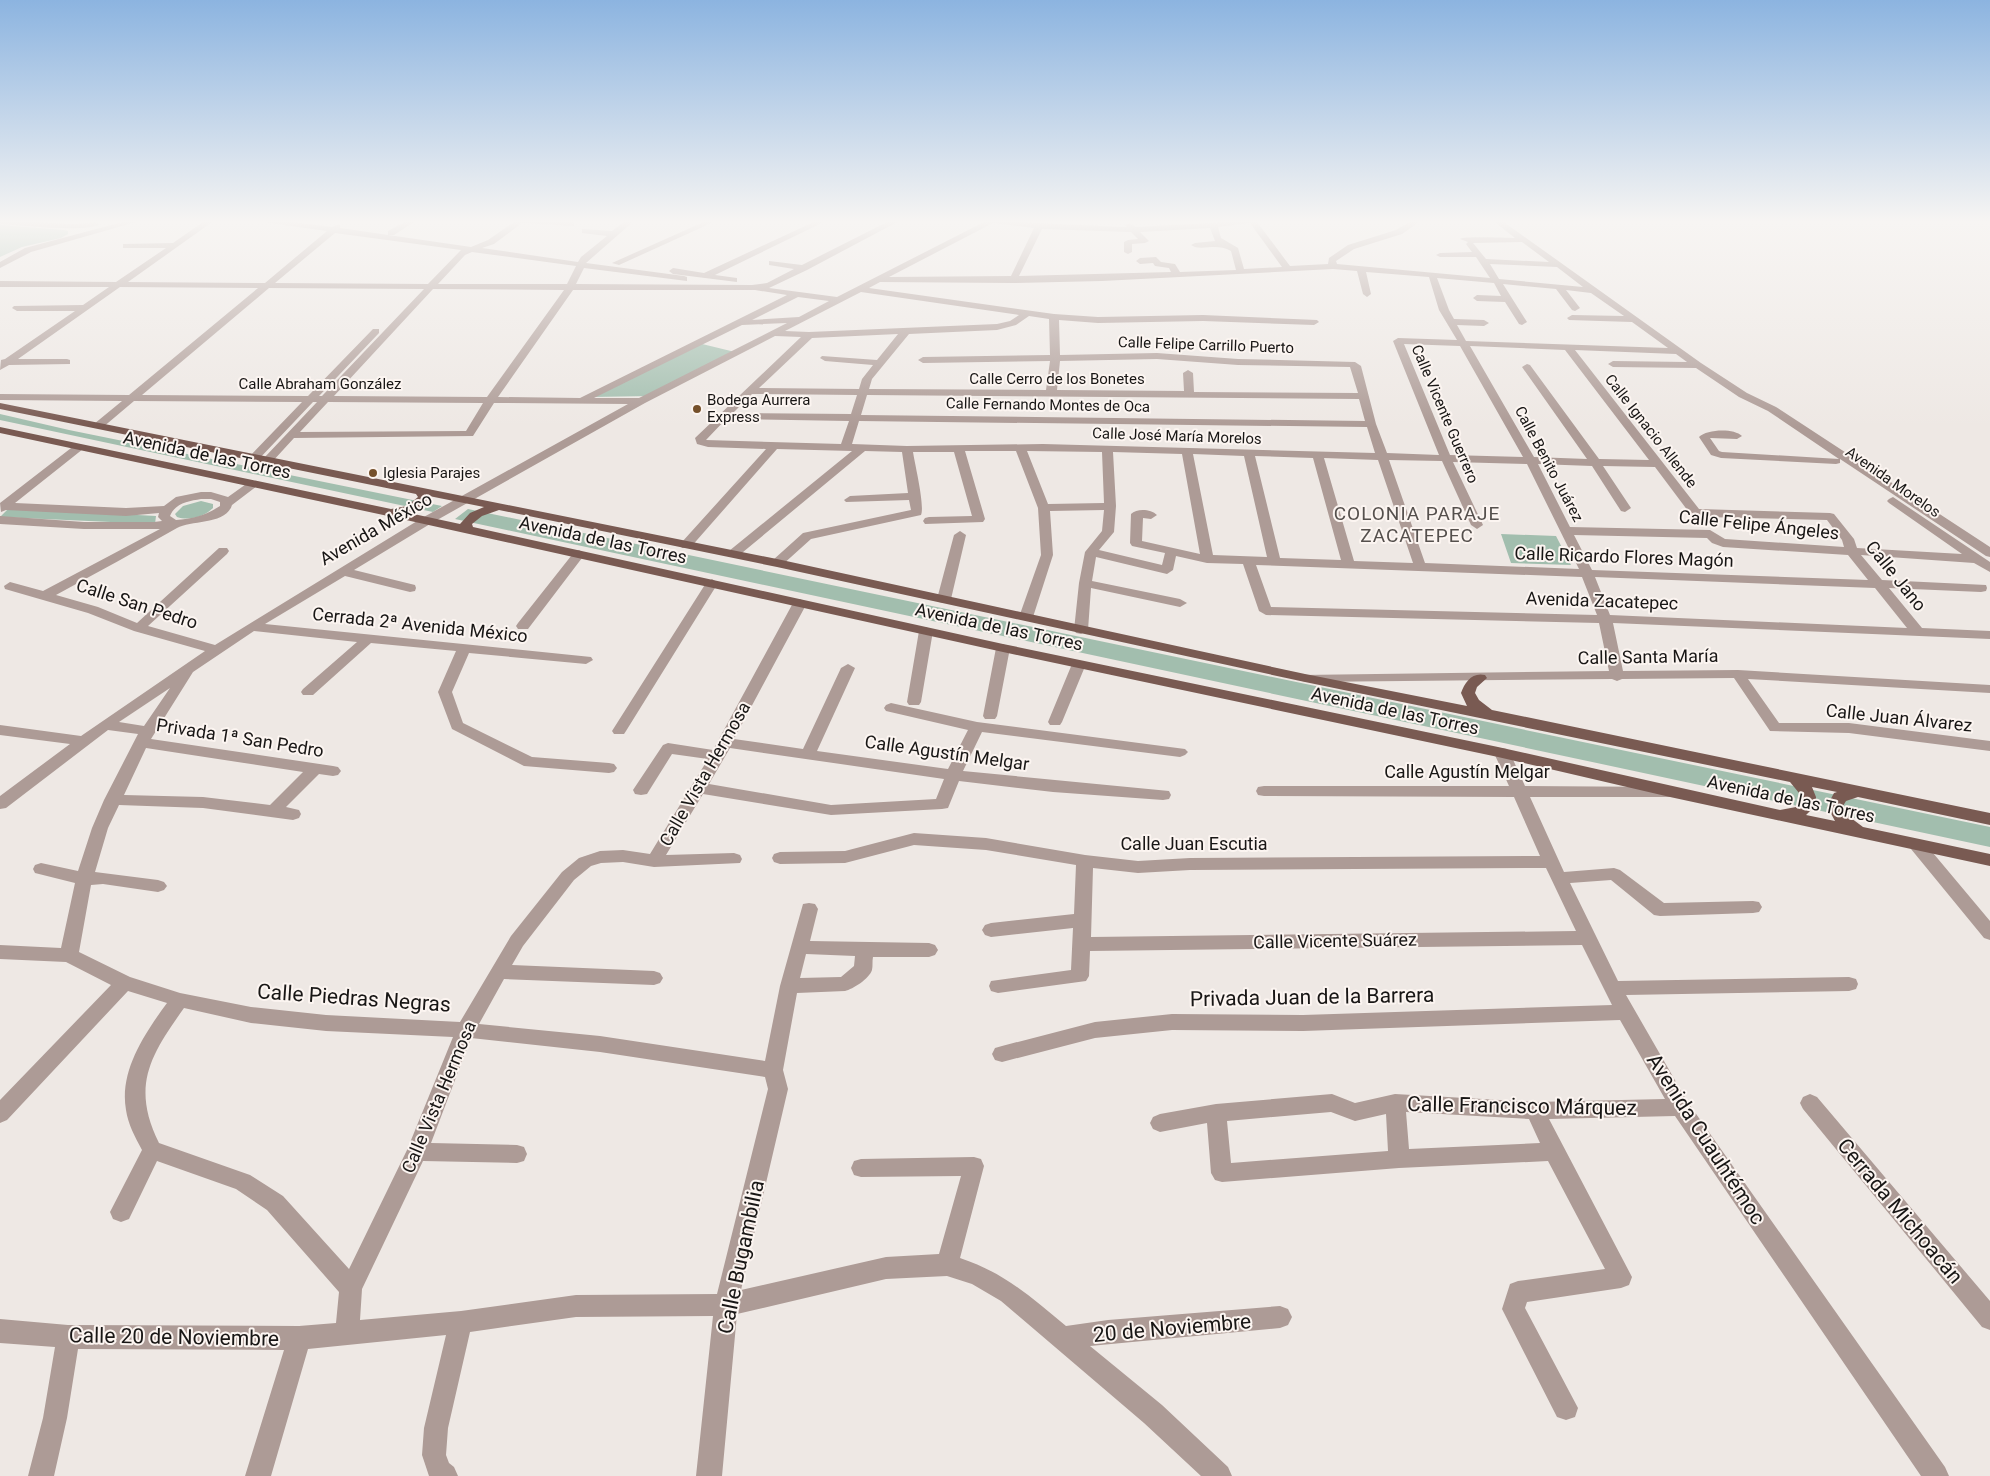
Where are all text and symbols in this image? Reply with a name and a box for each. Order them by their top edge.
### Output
street label: Calle Felipe Carrillo Puerto [1118,333,1294,357]
street label: Calle Vicente Guerrero [1408,342,1482,486]
street label: Calle Cerro de los Bonetes [969,370,1145,388]
street label: Calle Ignacio Allende [1601,371,1701,491]
street label: Calle Abraham González [238,375,402,393]
place label: Bodega Aurrera Express [707,391,811,426]
street label: Calle Fernando Montes de Oca [946,394,1150,416]
marker: Bodega Aurrera Express [691,403,703,415]
street label: Calle Benito Juárez [1511,403,1587,525]
street label: Calle José María Morelos [1092,424,1262,448]
street label: Avenida de las Torres [121,426,293,483]
street label: Avenida Morelos [1842,443,1944,521]
place label: Iglesia Parajes [383,464,480,482]
marker: Iglesia Parajes [367,467,379,479]
street label: Avenida México [316,488,436,569]
district label: COLONIA PARAJE ZACATEPEC [1334,502,1500,547]
street label: Calle Felipe Ángeles [1678,506,1840,543]
street label: Avenida de las Torres [517,511,689,568]
street label: Calle Jano [1862,536,1931,615]
street label: Calle Ricardo Flores Magón [1514,542,1734,571]
street label: Calle San Pedro [74,574,200,633]
street label: Avenida Zacatepec [1525,587,1679,614]
street label: Avenida de las Torres [913,598,1085,655]
street label: Cerrada 2ª Avenida México [311,603,529,646]
street label: Calle Santa María [1577,645,1719,668]
street label: Avenida de las Torres [1309,682,1481,739]
street label: Calle Vista Hermosa [655,698,754,850]
street label: Calle Juan Álvarez [1825,699,1973,736]
street label: Privada 1ª San Pedro [155,714,325,761]
street label: Calle Agustín Melgar [864,731,1031,774]
street label: Calle Agustín Melgar [1384,761,1550,782]
street label: Avenida de las Torres [1705,770,1877,827]
street label: Calle Juan Escutia [1120,833,1268,854]
street label: Calle Vicente Suárez [1253,929,1417,952]
street label: Calle Piedras Negras [256,979,452,1017]
street label: Privada Juan de la Barrera [1190,983,1434,1011]
street label: Calle Vista Hermosa [397,1018,480,1176]
street label: Avenida Cuauhtémoc [1642,1049,1770,1229]
street label: Calle Francisco Márquez [1407,1092,1637,1120]
street label: Cerrada Michoacán [1832,1134,1968,1288]
street label: Calle Bugambilia [713,1178,769,1336]
street label: 20 de Noviembre [1092,1309,1252,1347]
street label: Calle 20 de Noviembre [69,1323,279,1351]

